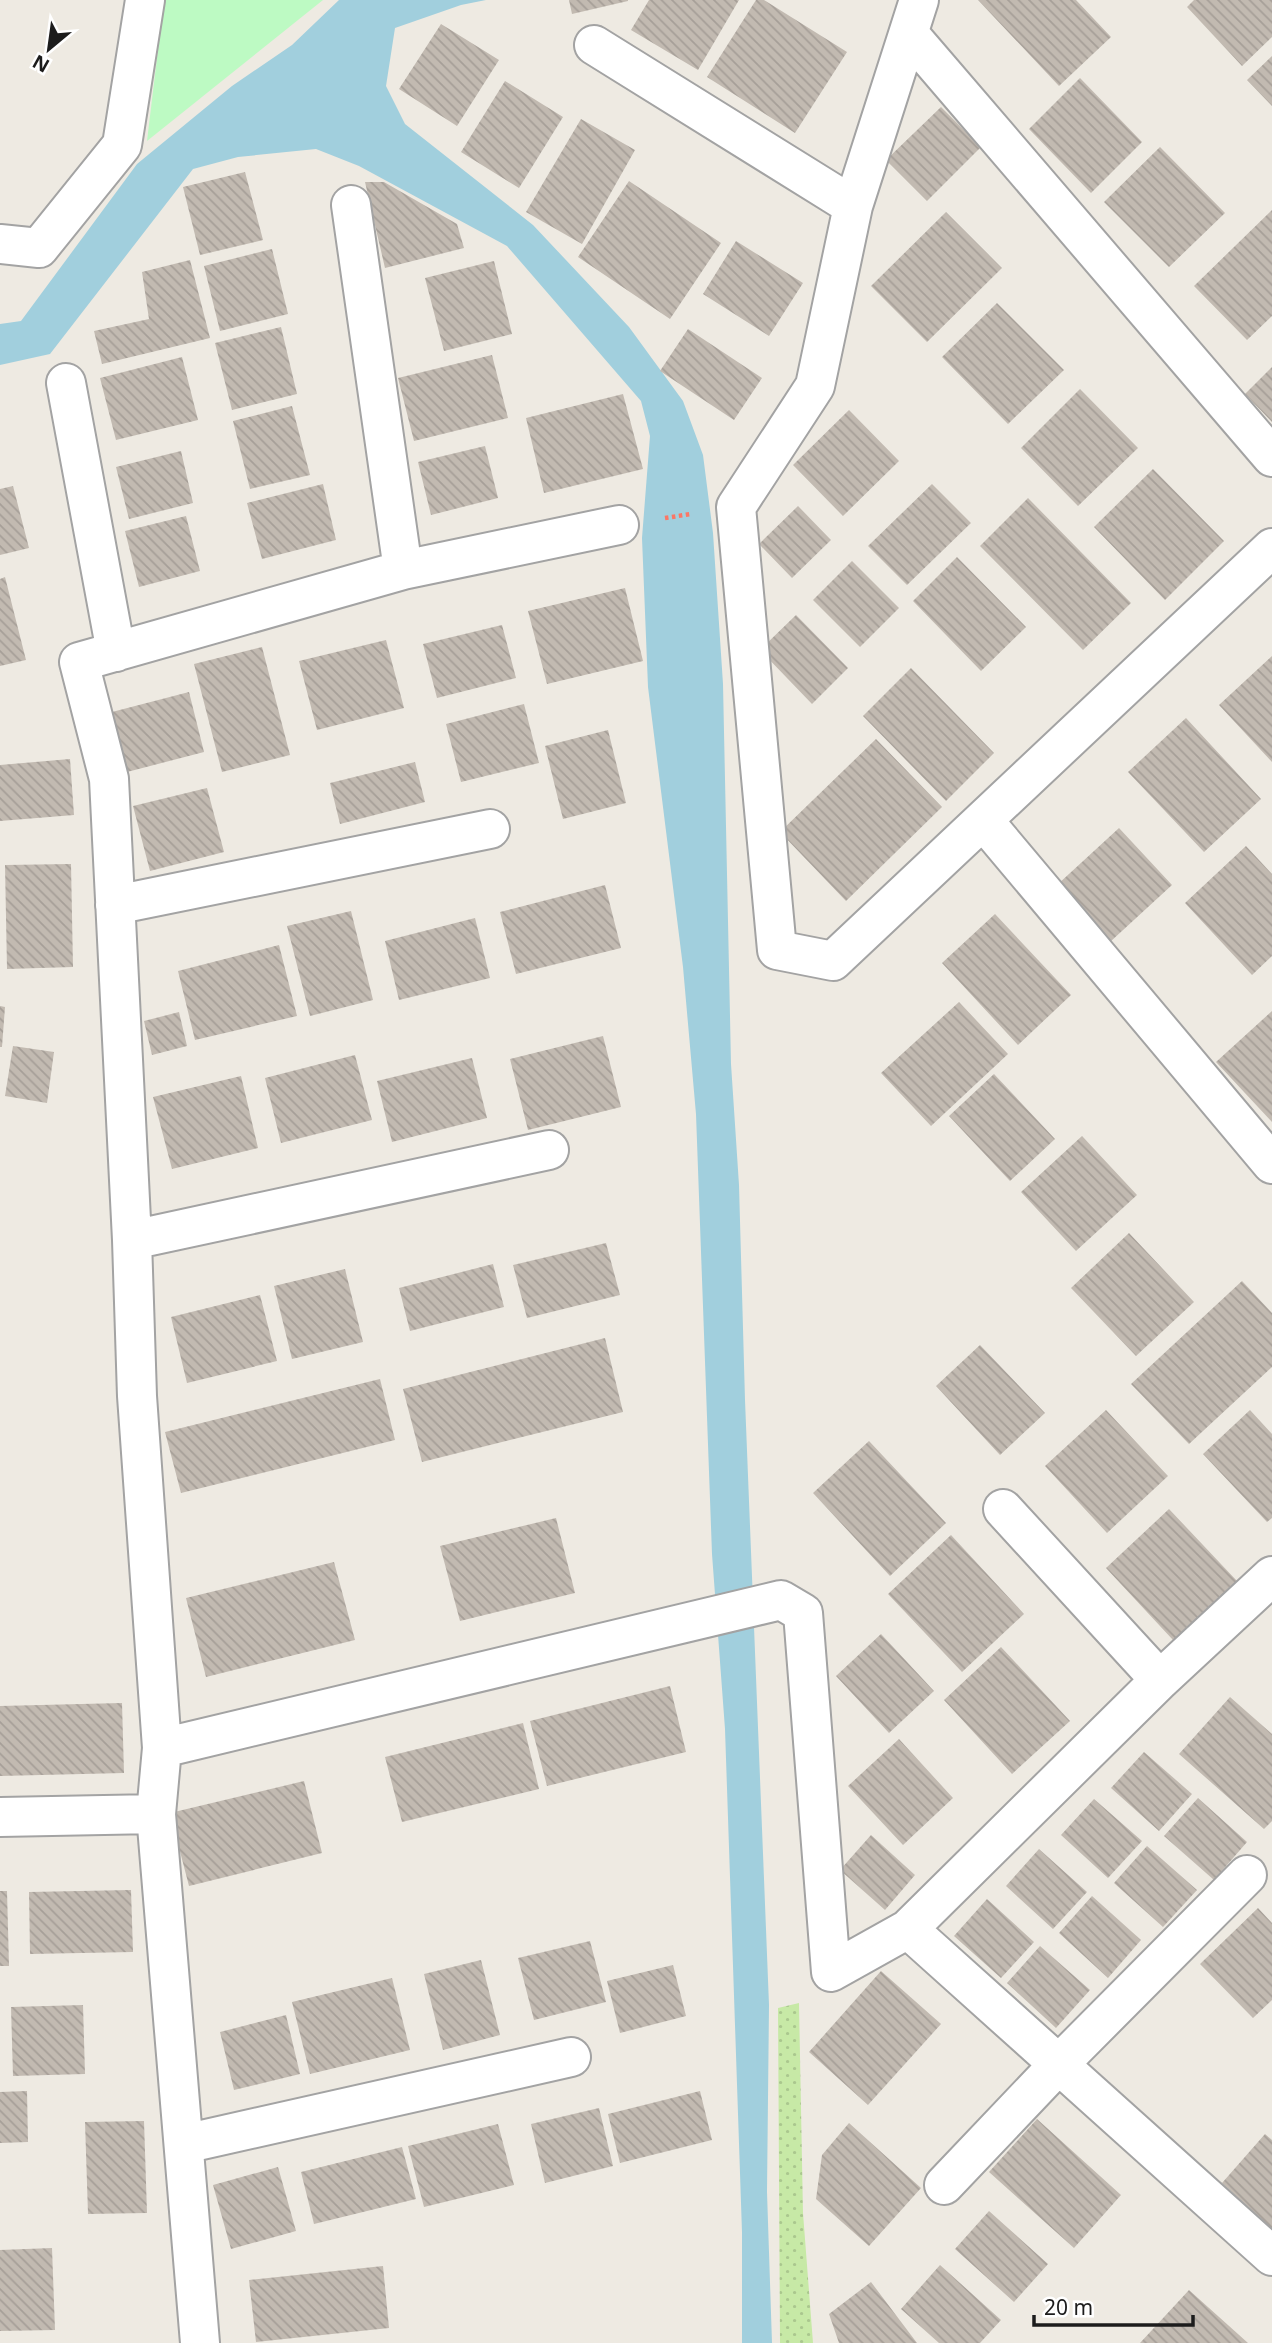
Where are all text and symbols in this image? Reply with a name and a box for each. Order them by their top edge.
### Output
north arrow [14,14,84,84]
text: N [28,49,54,79]
scale bar [1034,2284,1193,2328]
text: 20 m [1044,2293,1093,2321]

